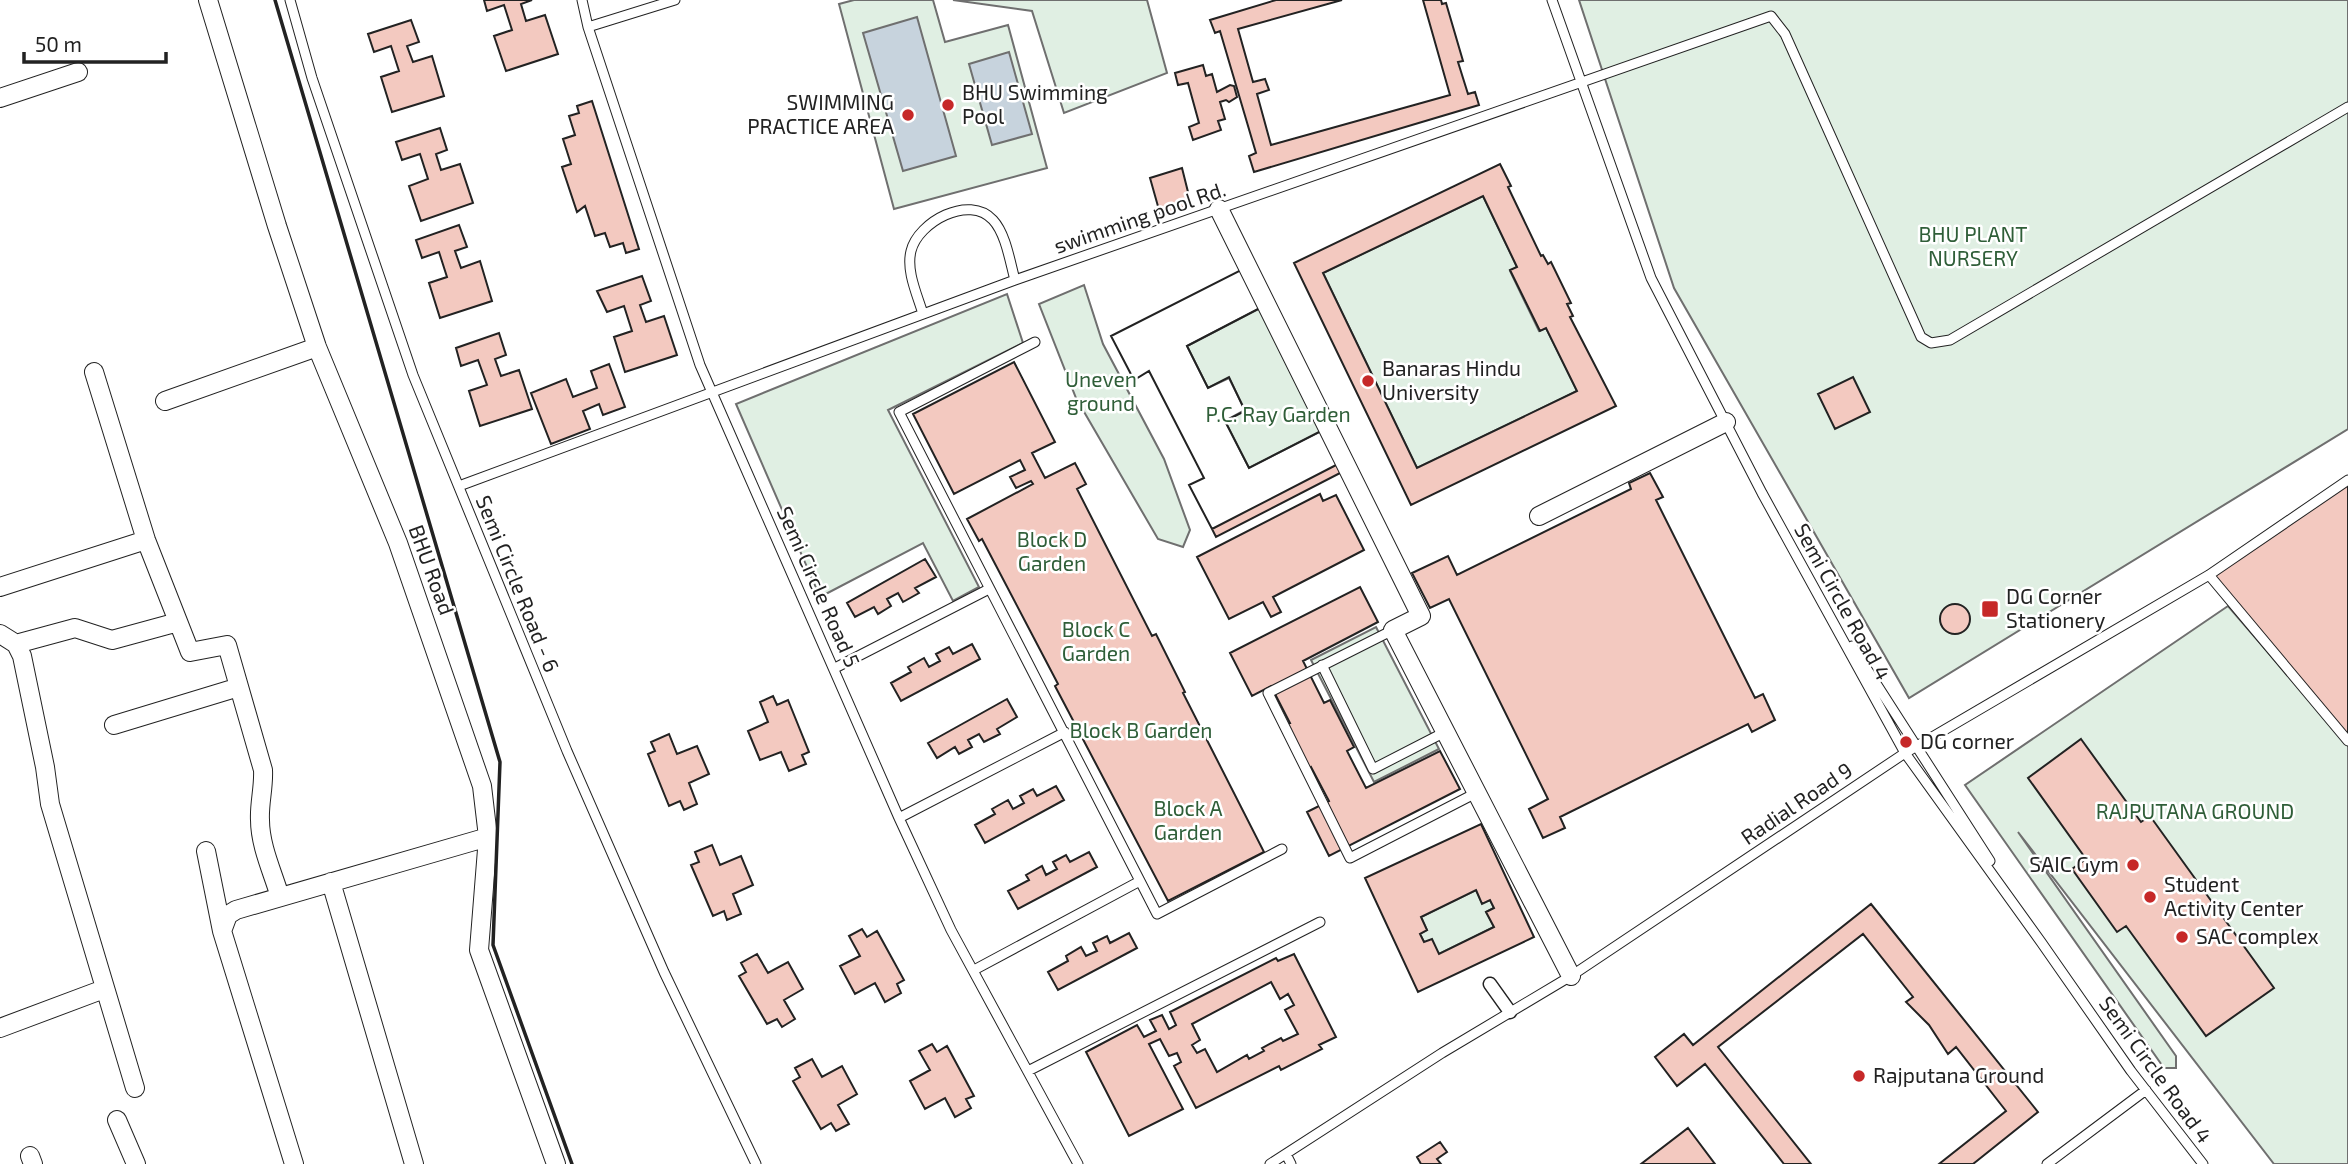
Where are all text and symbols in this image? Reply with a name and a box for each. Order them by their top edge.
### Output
scale bar [24,21,166,65]
text: 50 m [35,31,82,56]
place label: BHU Swimming Pool [962,79,1108,128]
place label: SWIMMING PRACTICE AREA [747,89,894,138]
marker: BHU Swimming Pool [940,97,956,113]
marker: SWIMMING PRACTICE AREA [900,107,916,123]
street label: swimming pool Rd. [1050,175,1229,258]
park label: BHU PLANT NURSERY [1919,221,2027,270]
place label: Banaras Hindu University [1382,355,1521,404]
park label: Uneven ground [1065,366,1137,415]
marker: Banaras Hindu University [1360,373,1376,389]
park label: P.C. Ray Garden [1205,401,1351,426]
street label: Semi Circle Road - 6 [472,491,565,675]
street label: Semi Circle Road 5 [773,502,866,671]
street label: Semi Circle Road 4 [1790,519,1897,684]
street label: BHU Road [405,521,460,618]
park label: Block D Garden [1017,526,1087,575]
place label: DG Corner Stationery [2006,583,2105,632]
marker: DG Corner Stationery [1980,599,2000,619]
park label: Block C Garden [1062,616,1130,665]
park label: Block B Garden [1070,717,1212,742]
place label: DG corner [1920,728,2015,753]
marker: DG corner [1898,734,1914,750]
street label: Radial Road 9 [1736,756,1857,849]
park label: Block A Garden [1153,795,1223,844]
park label: RAJPUTANA GROUND [2096,798,2294,823]
place label: SAIC Gym [2029,851,2119,876]
marker: SAIC Gym [2125,857,2141,873]
place label: Student Activity Center [2164,871,2304,920]
marker: Student Activity Center [2142,889,2158,905]
place label: SAC complex [2196,923,2319,948]
marker: SAC complex [2174,929,2190,945]
street label: Semi Circle Road 4 [2095,991,2218,1147]
place label: Rajputana Ground [1873,1062,2044,1088]
marker: Rajputana Ground [1851,1068,1867,1084]

